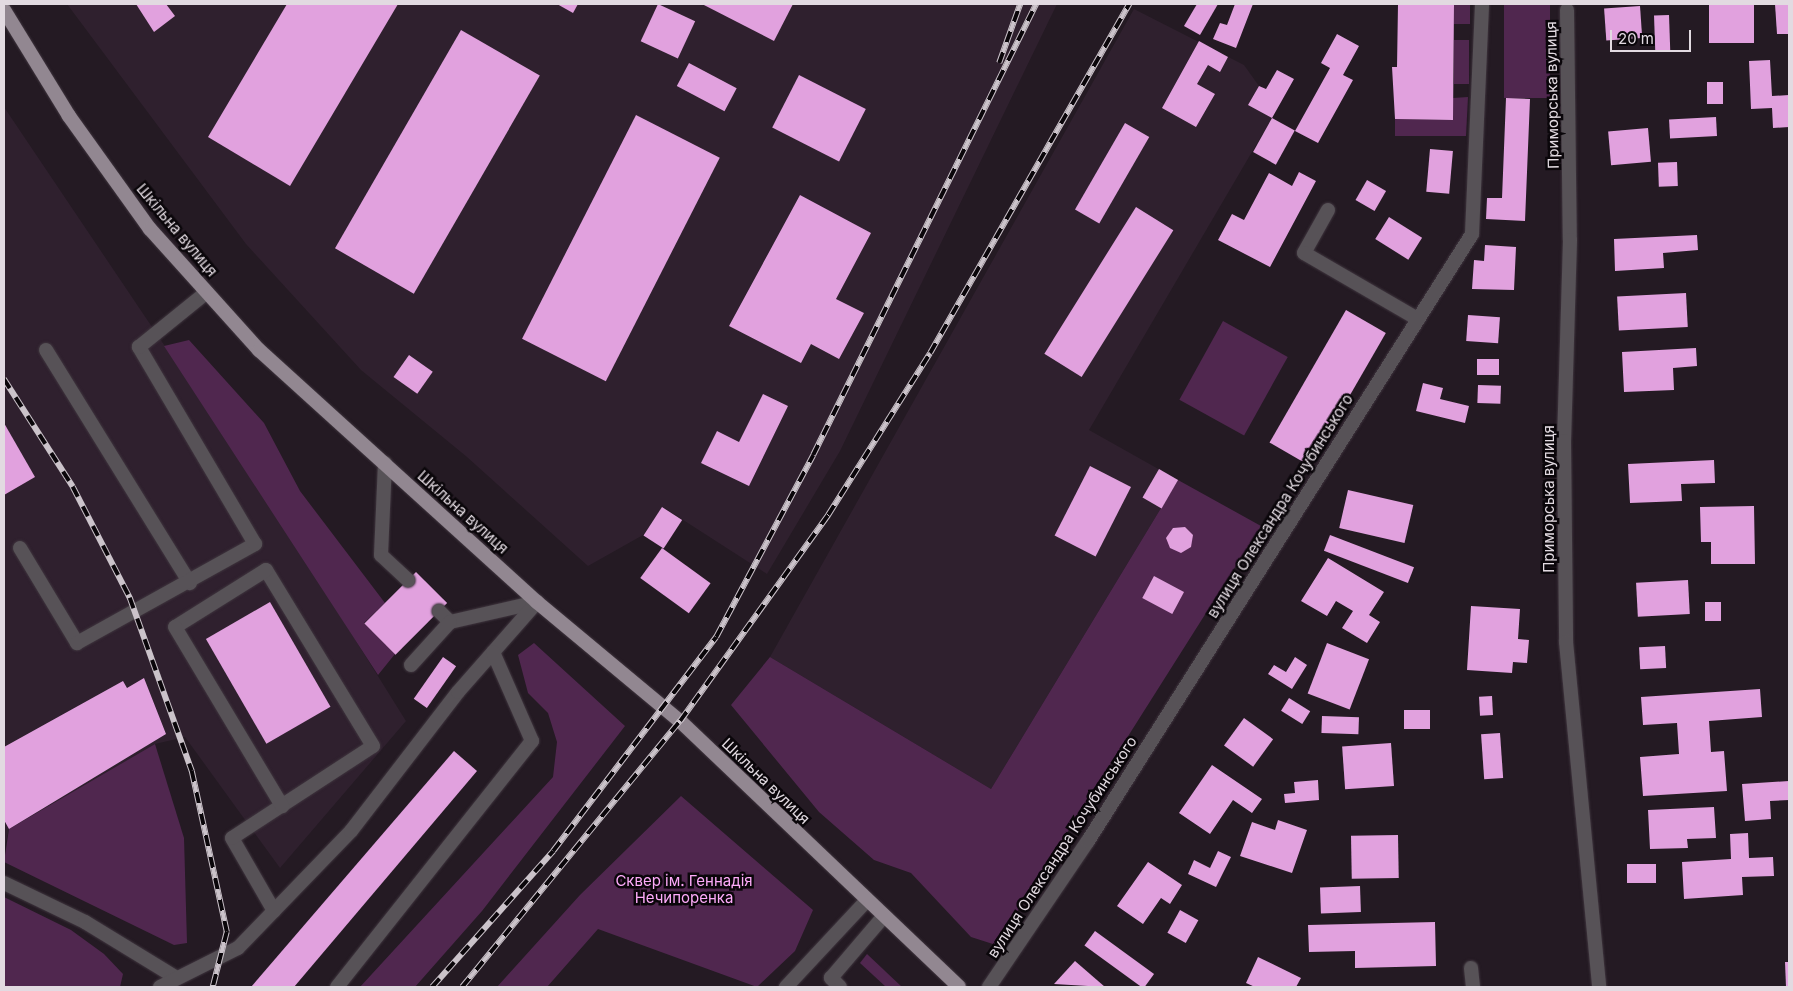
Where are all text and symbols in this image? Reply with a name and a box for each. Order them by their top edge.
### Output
scale bar [1613,20,1694,52]
street label: Приморська вулиця [1542,21,1562,169]
text: 20 m [1618,29,1654,48]
street label: Шкільна вулиця [133,180,221,280]
street label: вулиця Олександра Кочубинського [1203,391,1357,621]
street label: Приморська вулиця [1540,425,1558,573]
street label: Шкільна вулиця [414,467,512,557]
street label: вулиця Олександра Кочубинського [984,733,1140,961]
street label: Шкільна вулиця [718,734,814,828]
park label: Сквер ім. Геннадія Нечипоренка [615,871,753,906]

